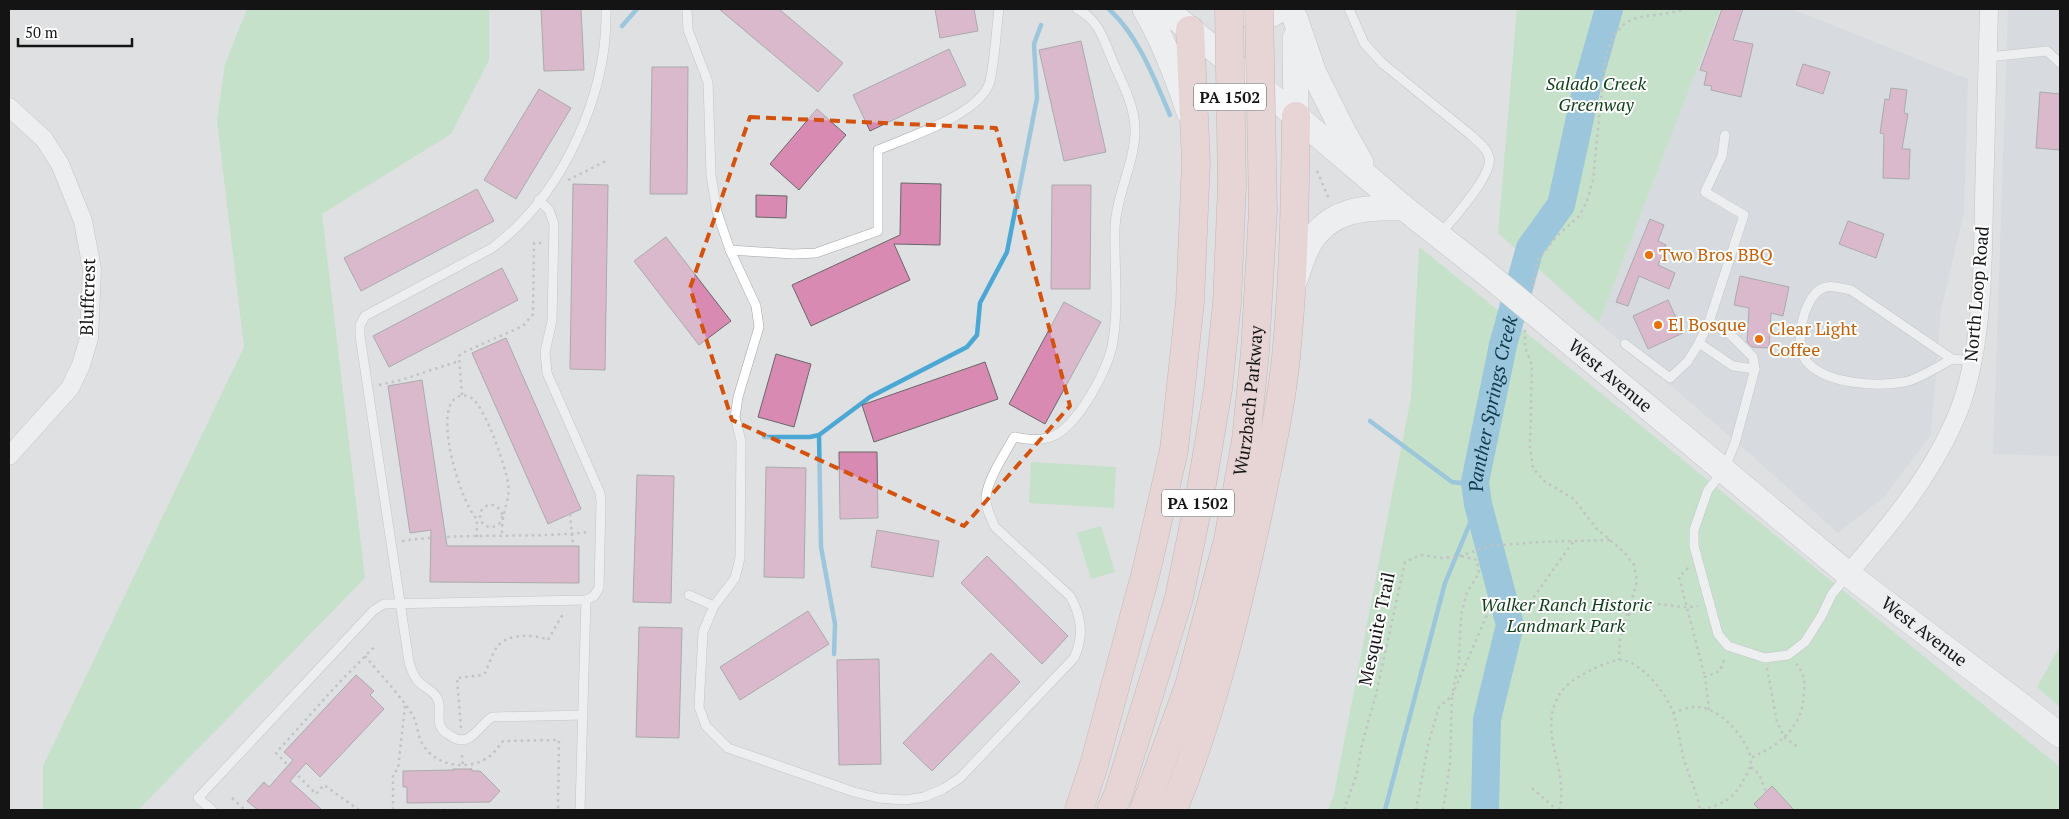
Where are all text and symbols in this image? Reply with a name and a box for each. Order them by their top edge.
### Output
scale bar [18,15,131,47]
text: 50 m [25,22,58,42]
park label: Salado Creek Greenway [1546,71,1646,116]
road number: PA 1502 [1194,84,1266,110]
street label: North Loop Road [1958,225,1994,363]
place label: Two Bros BBQ [1659,242,1774,266]
marker: Two Bros BBQ [1643,249,1655,261]
street label: Bluffcrest [74,257,100,336]
water label: Panther Springs Creek [1462,312,1523,495]
place label: El Bosque [1668,312,1746,336]
place label: Clear Light Coffee [1769,316,1858,361]
marker: El Bosque [1652,319,1664,331]
street label: Wurzbach Parkway [1227,324,1268,478]
street label: West Avenue [1564,333,1658,417]
marker: Clear Light Coffee [1753,333,1765,345]
road number: PA 1502 [1162,489,1234,516]
street label: Mesquite Trail [1352,570,1400,688]
street label: West Avenue [1877,590,1973,671]
park label: Walker Ranch Historic Landmark Park [1480,592,1652,637]

